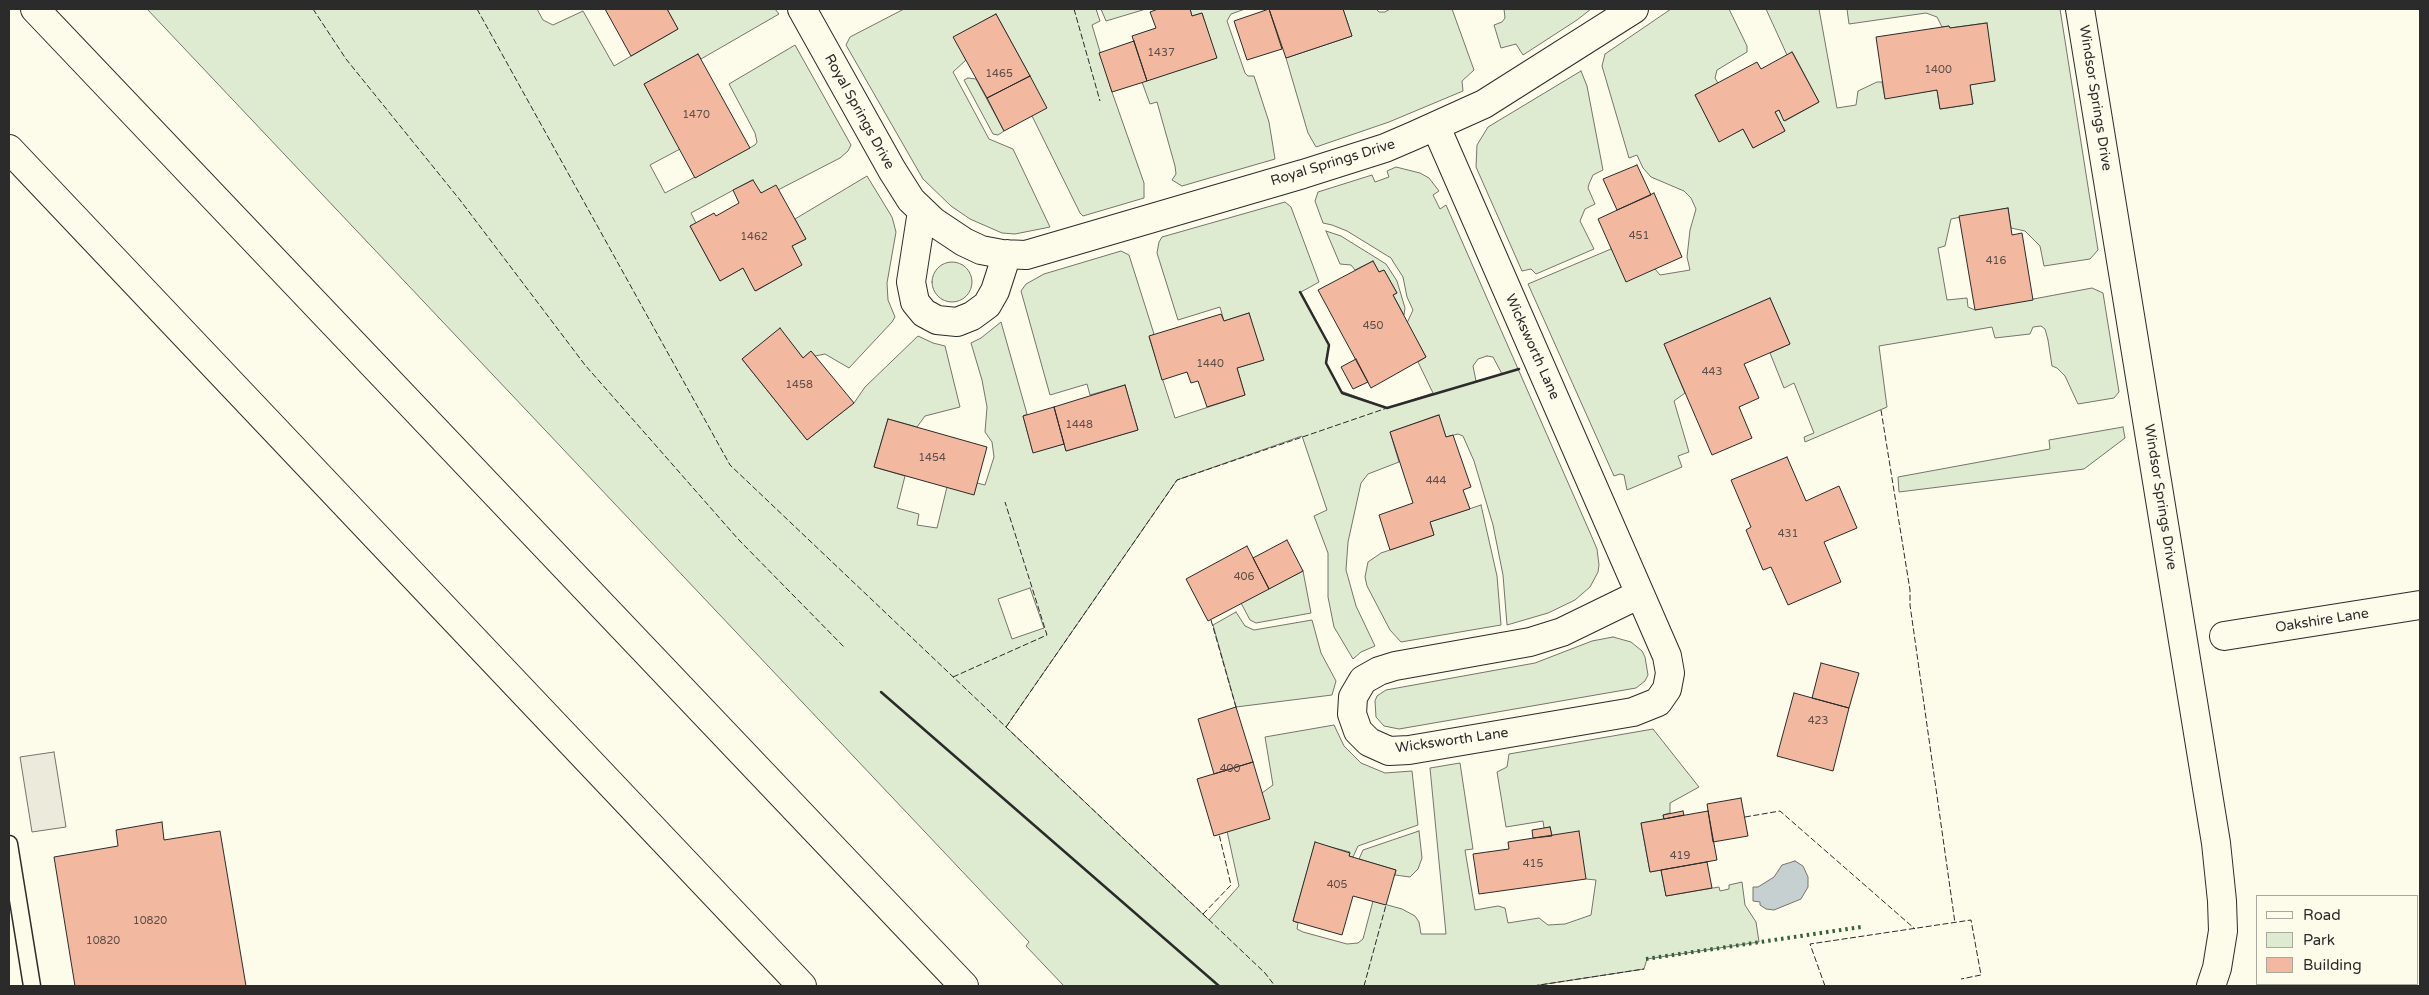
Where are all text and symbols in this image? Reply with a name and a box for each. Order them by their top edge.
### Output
street label: Windsor Springs Drive [2075,24,2115,172]
house number: 1437 [1147,46,1175,60]
street label: Royal Springs Drive [820,51,898,173]
house number: 1400 [1924,63,1952,77]
house number: 1465 [985,67,1013,81]
house number: 1470 [682,108,710,122]
street label: Royal Springs Drive [1269,136,1397,190]
house number: 451 [1629,229,1649,243]
house number: 1462 [740,230,768,244]
house number: 416 [1986,254,2006,268]
street label: Wicksworth Lane [1501,292,1563,402]
house number: 450 [1363,319,1383,333]
house number: 1440 [1196,357,1224,371]
house number: 443 [1702,365,1722,379]
house number: 1458 [785,378,813,392]
house number: 1448 [1065,418,1093,432]
street label: Windsor Springs Drive [2140,423,2180,571]
house number: 1454 [918,451,946,465]
house number: 444 [1426,474,1446,488]
house number: 431 [1778,527,1798,541]
house number: 406 [1234,570,1254,584]
street label: Oakshire Lane [2274,605,2370,637]
house number: 423 [1808,714,1828,728]
street label: Wicksworth Lane [1394,725,1510,757]
house number: 400 [1220,762,1240,776]
house number: 419 [1670,849,1690,863]
house number: 415 [1523,857,1543,871]
house number: 405 [1327,878,1347,892]
legend [2256,895,2419,985]
text: Road [2303,906,2341,924]
house number: 10820 [133,914,167,928]
text: Park [2303,931,2335,949]
house number: 10820 [86,934,120,948]
text: Building [2303,956,2362,974]

